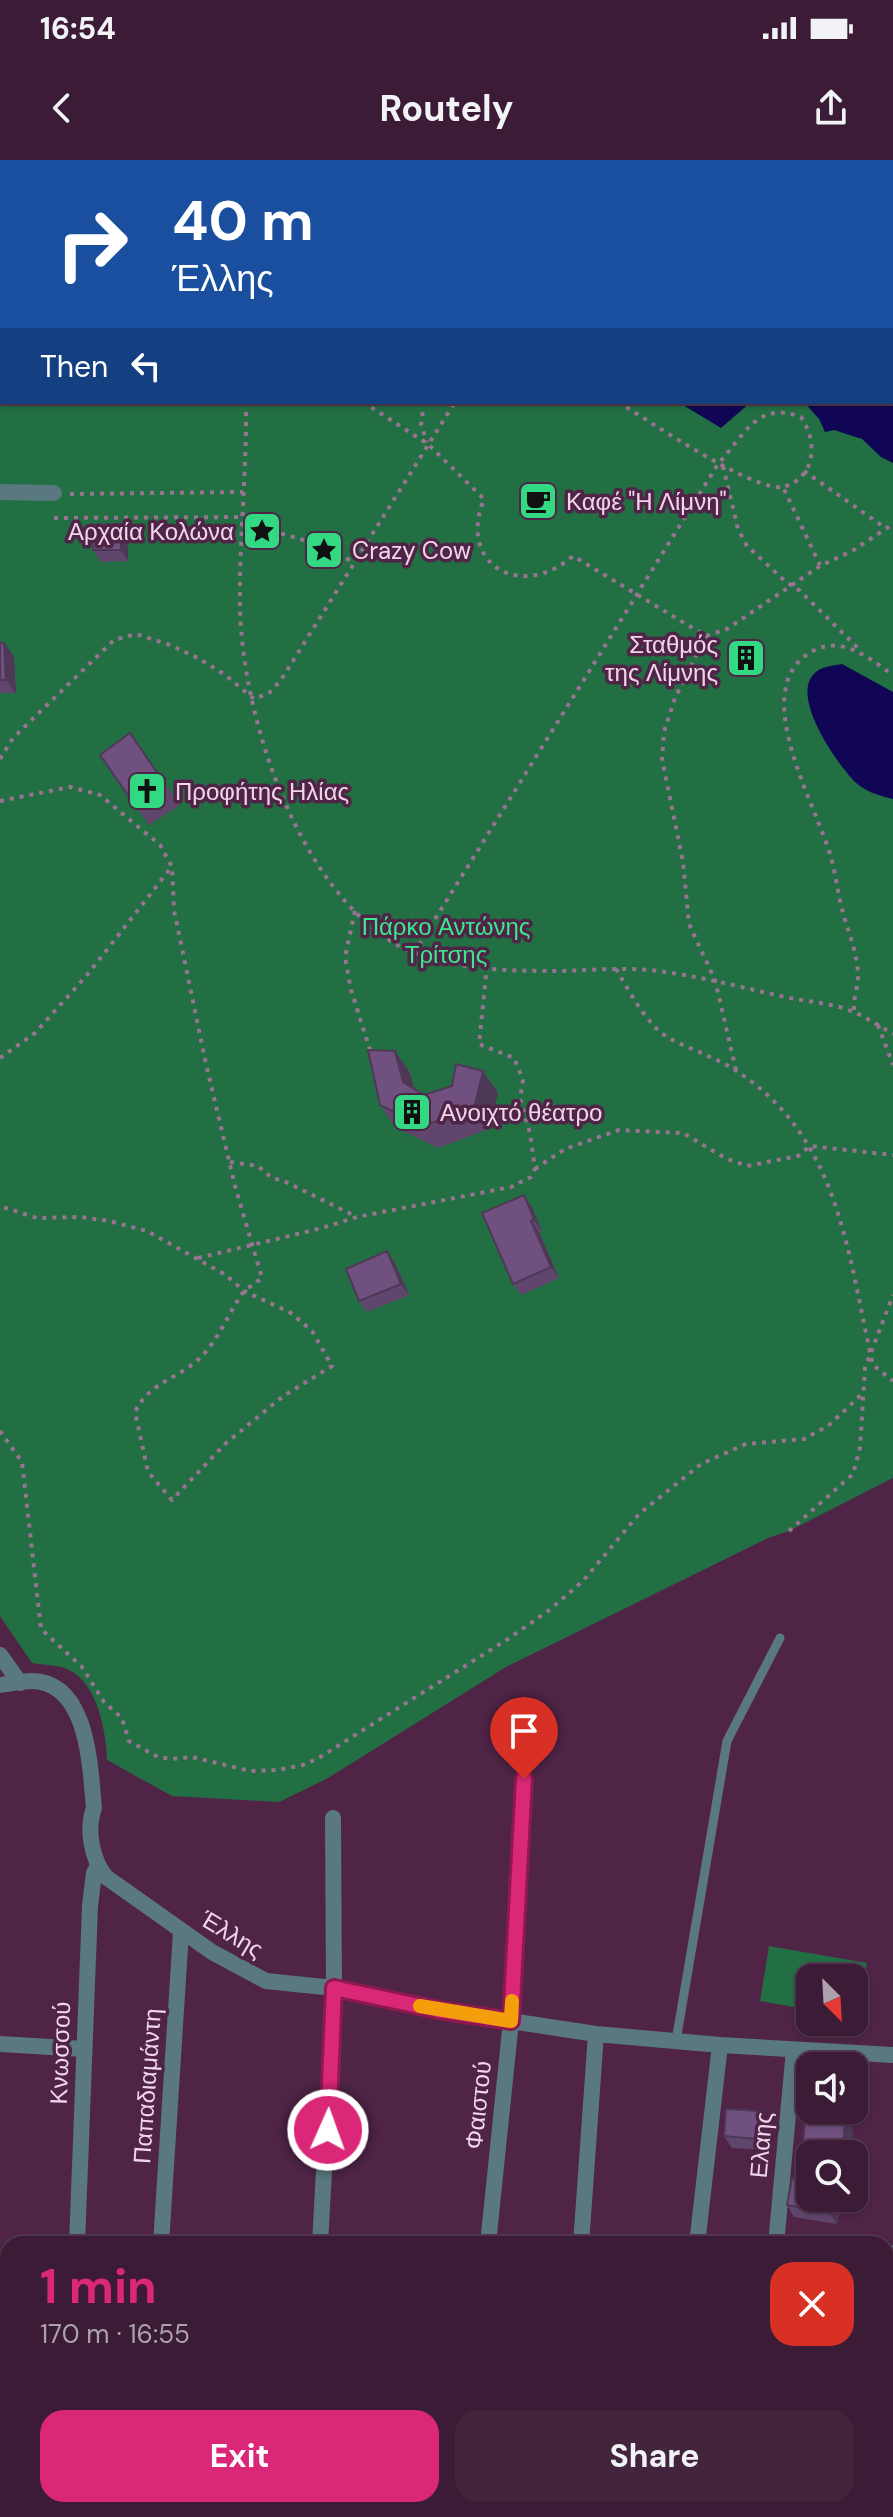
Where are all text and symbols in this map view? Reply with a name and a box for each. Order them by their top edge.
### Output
text: 16:54 [40,9,116,48]
text: Routely [380,85,513,132]
icon: back [40,86,84,130]
icon: share [809,86,853,130]
text: 40 m [172,184,314,257]
icon: right [40,192,144,296]
text: Έλλης [172,255,274,302]
icon: left [124,344,168,388]
text: Then [40,347,108,386]
cafe icon: Καφέ "Η Λίμνη" [517,480,559,522]
place label: Καφέ "Η Λίμνη" [566,486,726,517]
place icon: Αρχαία Κολώνα [241,510,283,552]
place label: Αρχαία Κολώνα [68,516,234,547]
place icon: Crazy Cow [303,529,345,571]
place label: Crazy Cow [352,535,471,566]
place label: Σταθμός της Λίμνης [605,629,718,688]
building icon: Σταθμός της Λίμνης [725,637,767,679]
church icon: Προφήτης Ηλίας [126,770,168,812]
place label: Προφήτης Ηλίας [175,776,349,807]
park label: Πάρκο Αντώνης Τρίτσης [362,911,530,970]
building icon: Ανοιχτό θέατρο [391,1091,433,1133]
place label: Ανοιχτό θέατρο [440,1097,602,1128]
pin [490,1697,558,1779]
icon: arrive [502,1709,546,1753]
street label: Έλλης [194,1903,269,1965]
north arrow [796,1964,868,2036]
map controls [796,1964,868,2212]
street label: Κνωσσού [43,2001,77,2105]
street label: Παπαδιαμάντη [126,2007,168,2165]
button: sound [796,2052,868,2124]
street label: Φαιστού [458,2059,498,2151]
position arrow [286,2088,370,2172]
street label: Ελαης [743,2111,779,2179]
button: search [796,2140,868,2212]
text: 1 min [40,2255,157,2318]
button: close [770,2262,854,2346]
text: 170 m · 16:55 [40,2317,190,2351]
button: Exit [40,2410,439,2502]
button: Share [455,2410,854,2502]

